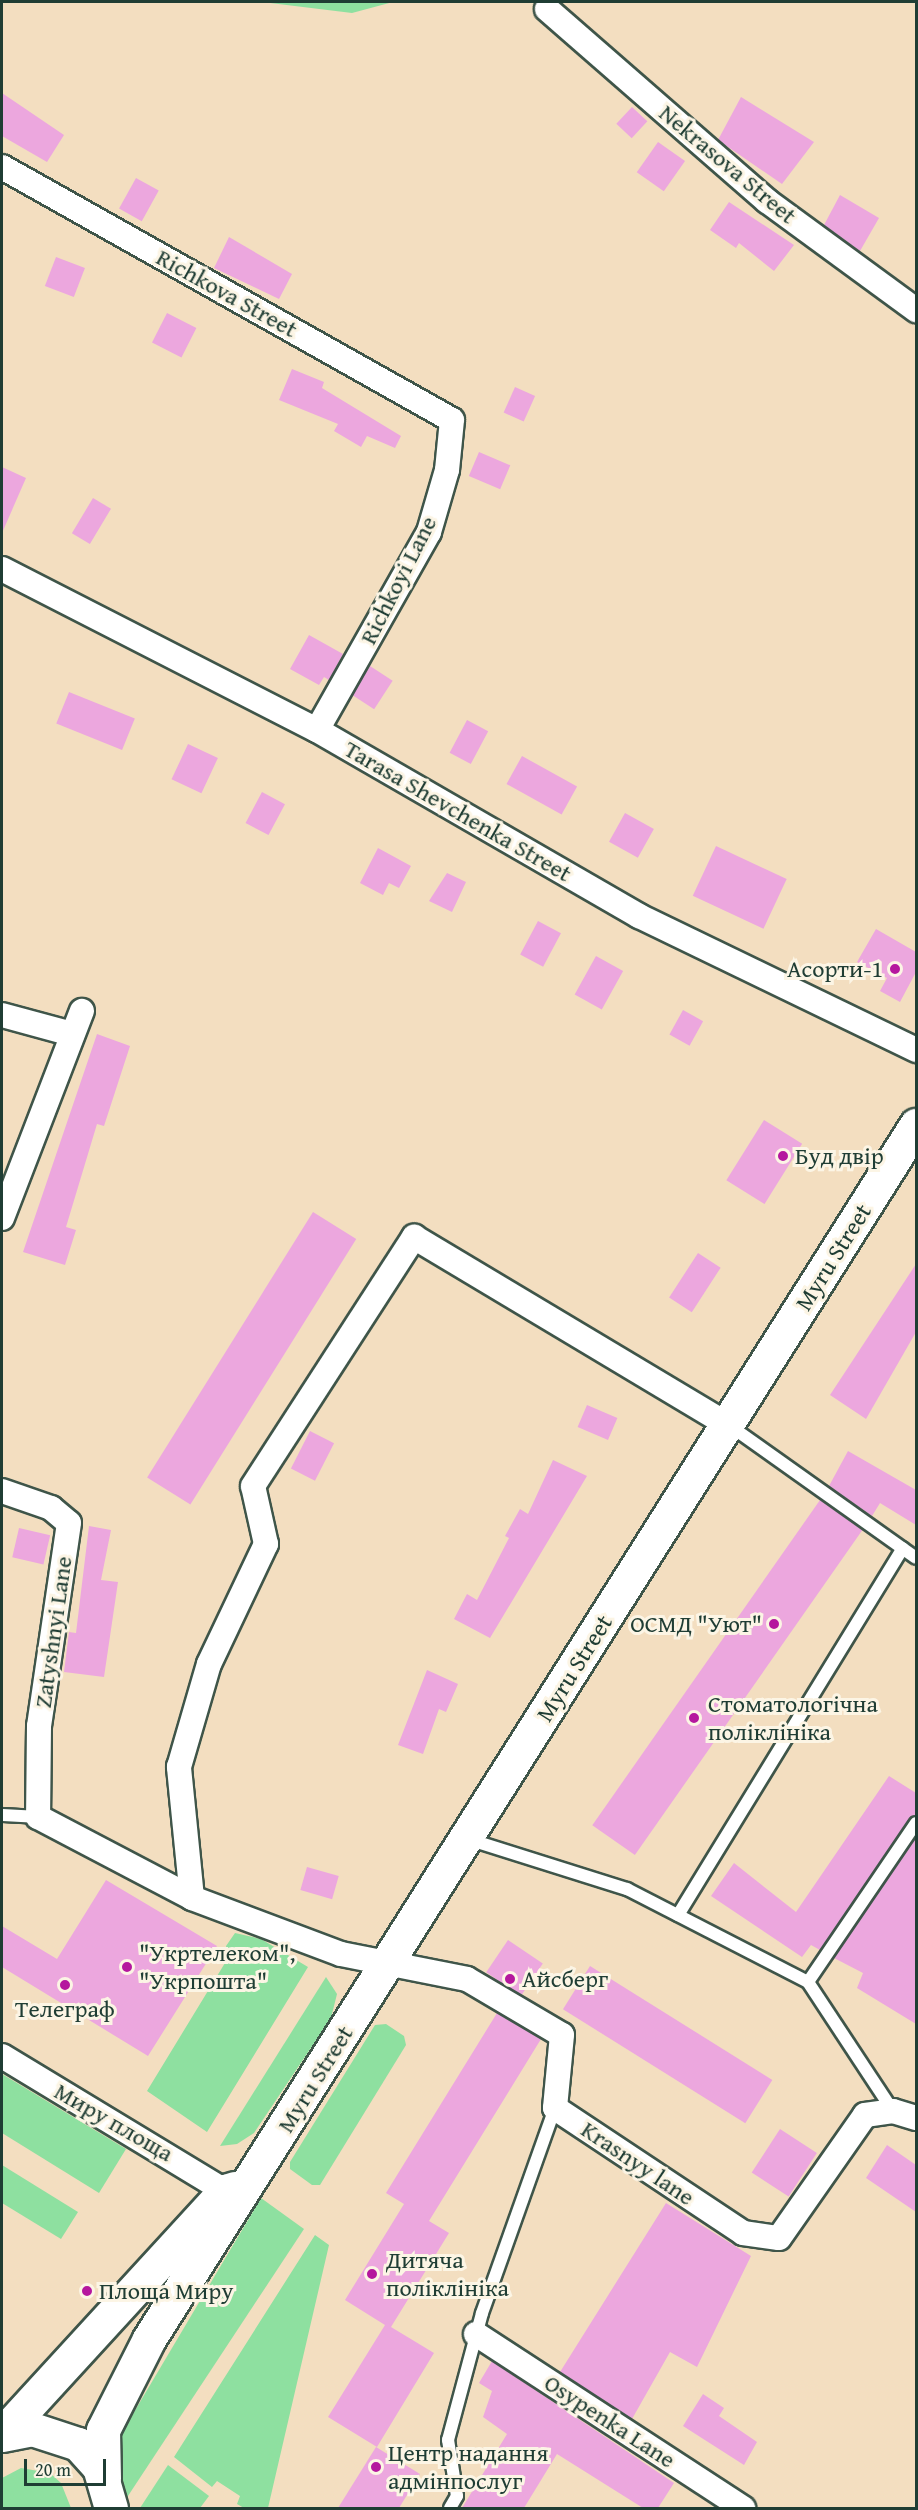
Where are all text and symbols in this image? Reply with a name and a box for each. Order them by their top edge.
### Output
street label: Nekrasova Street [654,98,802,230]
street label: Richkova Street [152,242,302,344]
street label: Richkoyi Lane [353,511,443,649]
street label: Tarasa Shevchenka Street [339,734,577,888]
place label: Асорти-1 [787,955,883,983]
marker: Асорти-1 [888,962,902,976]
place label: Буд двір [795,1142,884,1170]
marker: Буд двір [776,1149,790,1163]
street label: Myru Street [789,1198,877,1316]
street label: Zatyshnyi Lane [28,1554,78,1710]
street label: Myru Street [530,1609,618,1727]
place label: ОСМД "Уют" [630,1610,762,1638]
marker: ОСМД "Уют" [767,1617,781,1631]
place label: Стоматологічна поліклініка [708,1690,878,1746]
marker: Стоматологічна поліклініка [685,1709,703,1727]
place label: "Укртелеком", "Укрпошта" [139,1939,295,1995]
marker: "Укртелеком", "Укрпошта" [120,1960,134,1974]
place label: Айсберг [522,1965,608,1993]
marker: Айсберг [503,1972,517,1986]
marker: Телеграф [58,1978,72,1992]
place label: Телеграф [15,1995,115,2023]
street label: Myru Street [271,2020,359,2138]
street label: Миру площа [49,2076,179,2168]
street label: Krasnyy lane [576,2115,700,2211]
place label: Дитяча поліклініка [386,2246,509,2302]
marker: Дитяча поліклініка [363,2265,381,2283]
place label: Площа Миру [99,2277,233,2305]
marker: Площа Миру [80,2284,94,2298]
street label: Osypenka Lane [539,2368,681,2474]
place label: Центр надання адмінпослуг [388,2439,548,2495]
scale bar [27,2447,110,2485]
text: 20 m [35,2456,71,2483]
marker: Центр надання адмінпослуг [369,2460,383,2474]

